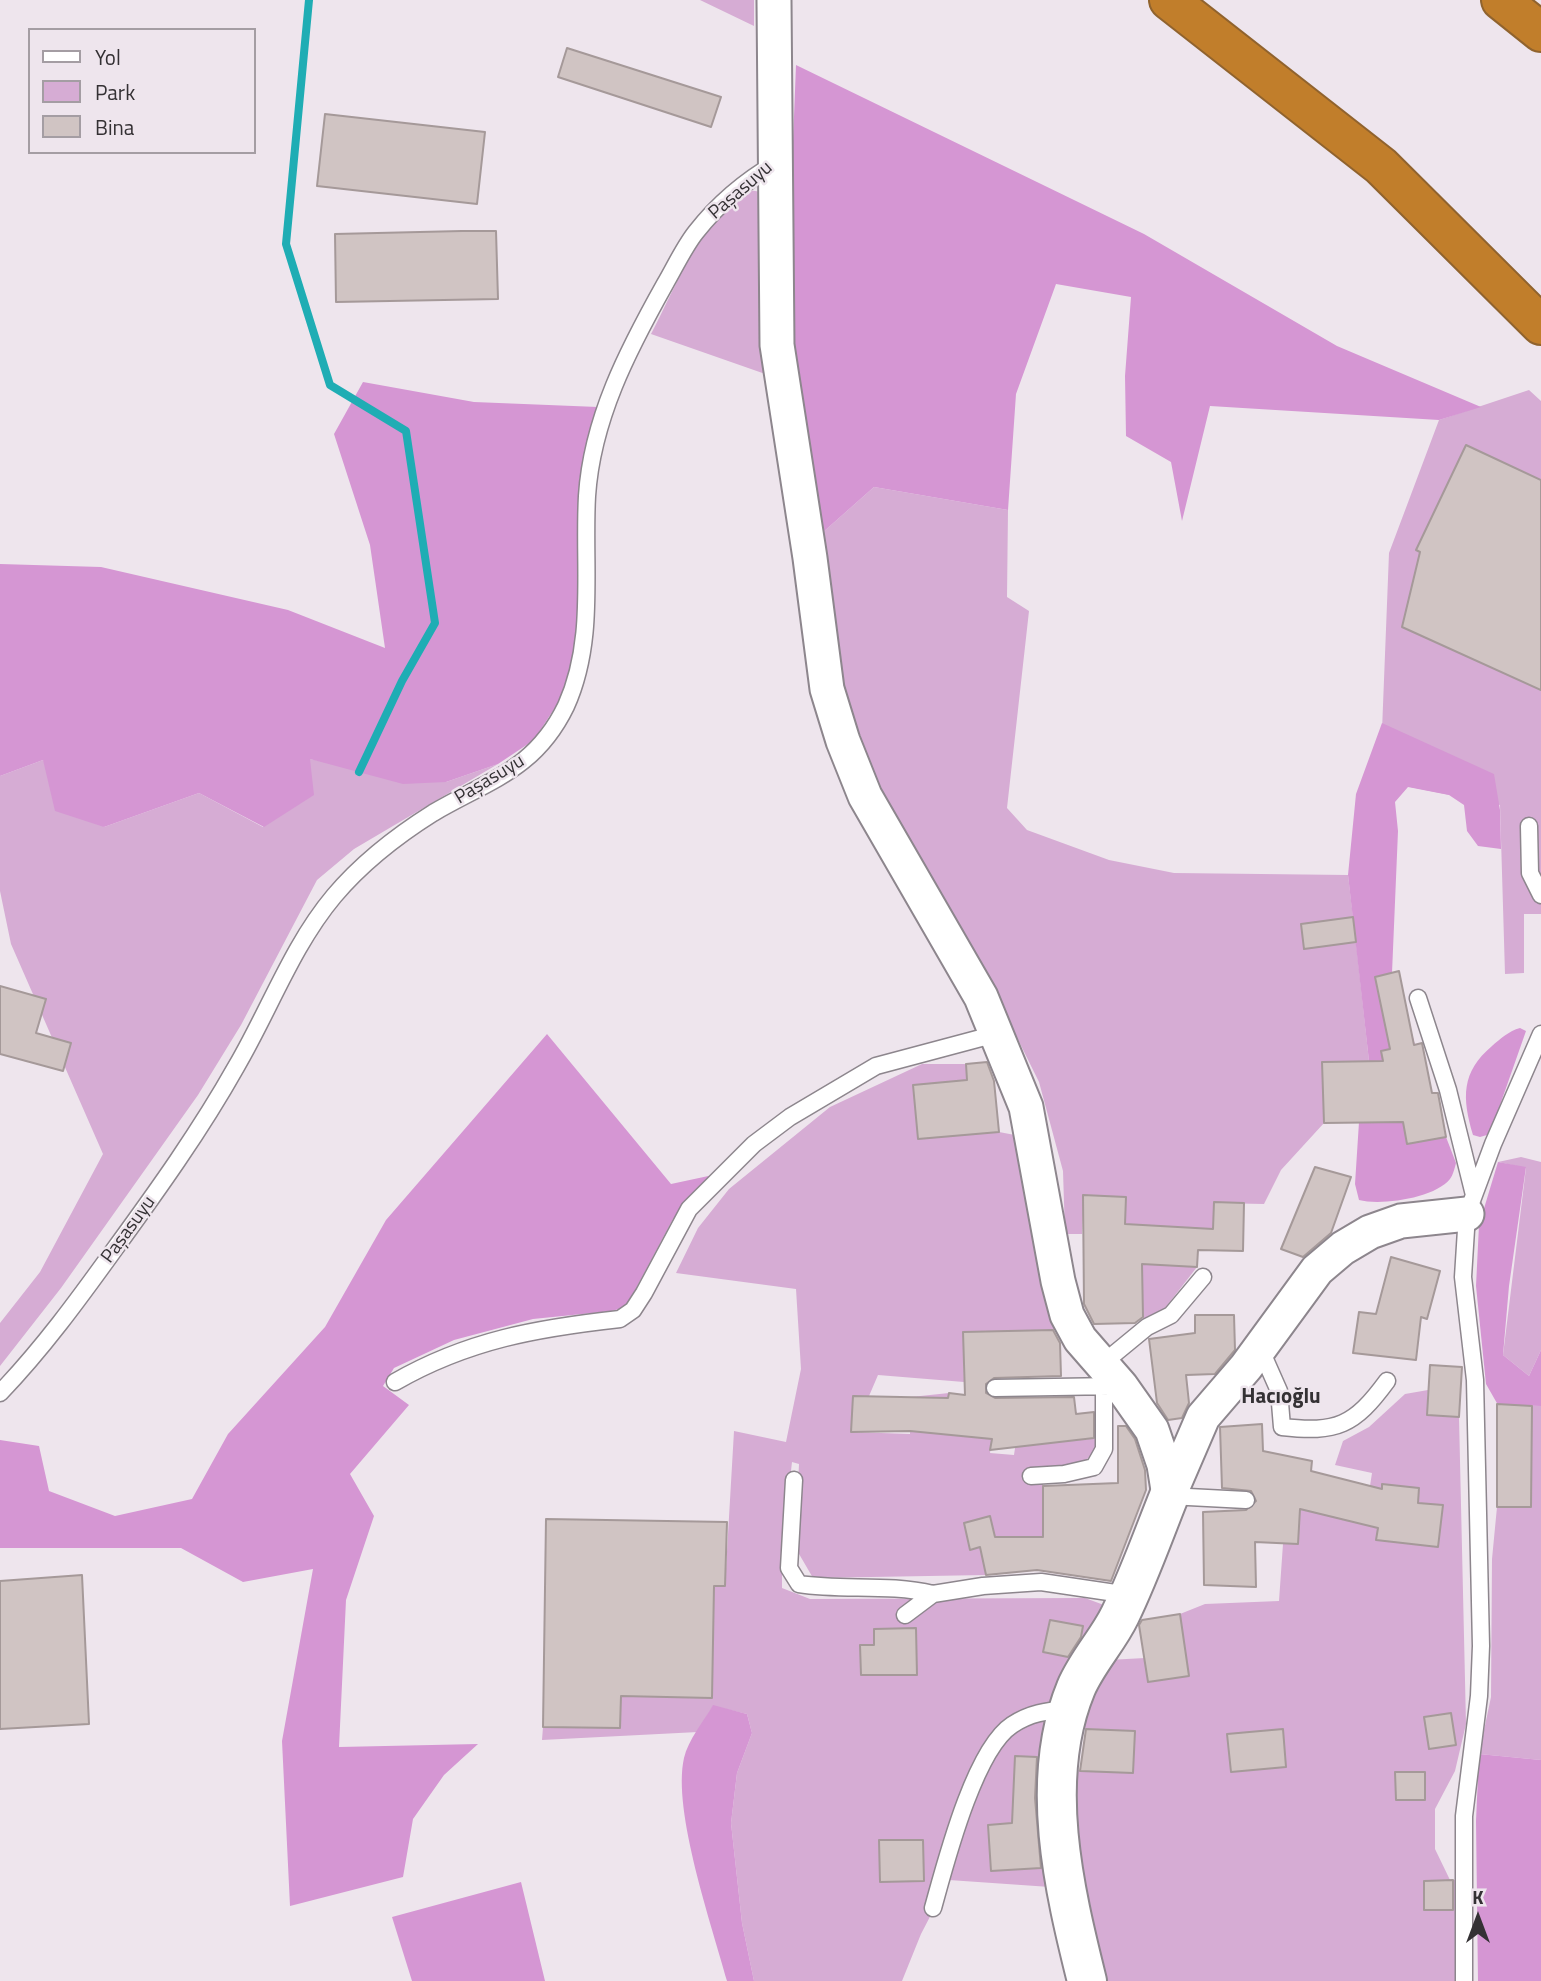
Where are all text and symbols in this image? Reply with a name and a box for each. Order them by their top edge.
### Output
legend [28,28,256,154]
text: Yol [95,41,121,73]
text: Park [95,76,135,108]
text: Bina [95,111,134,143]
street label: Paşasuyu [704,157,778,225]
street label: Paşasuyu [451,750,529,810]
street label: Paşasuyu [97,1192,161,1268]
district label: Hacıoğlu [1241,1385,1321,1411]
text: K [1472,1882,1484,1911]
north arrow [1443,1883,1513,1953]

